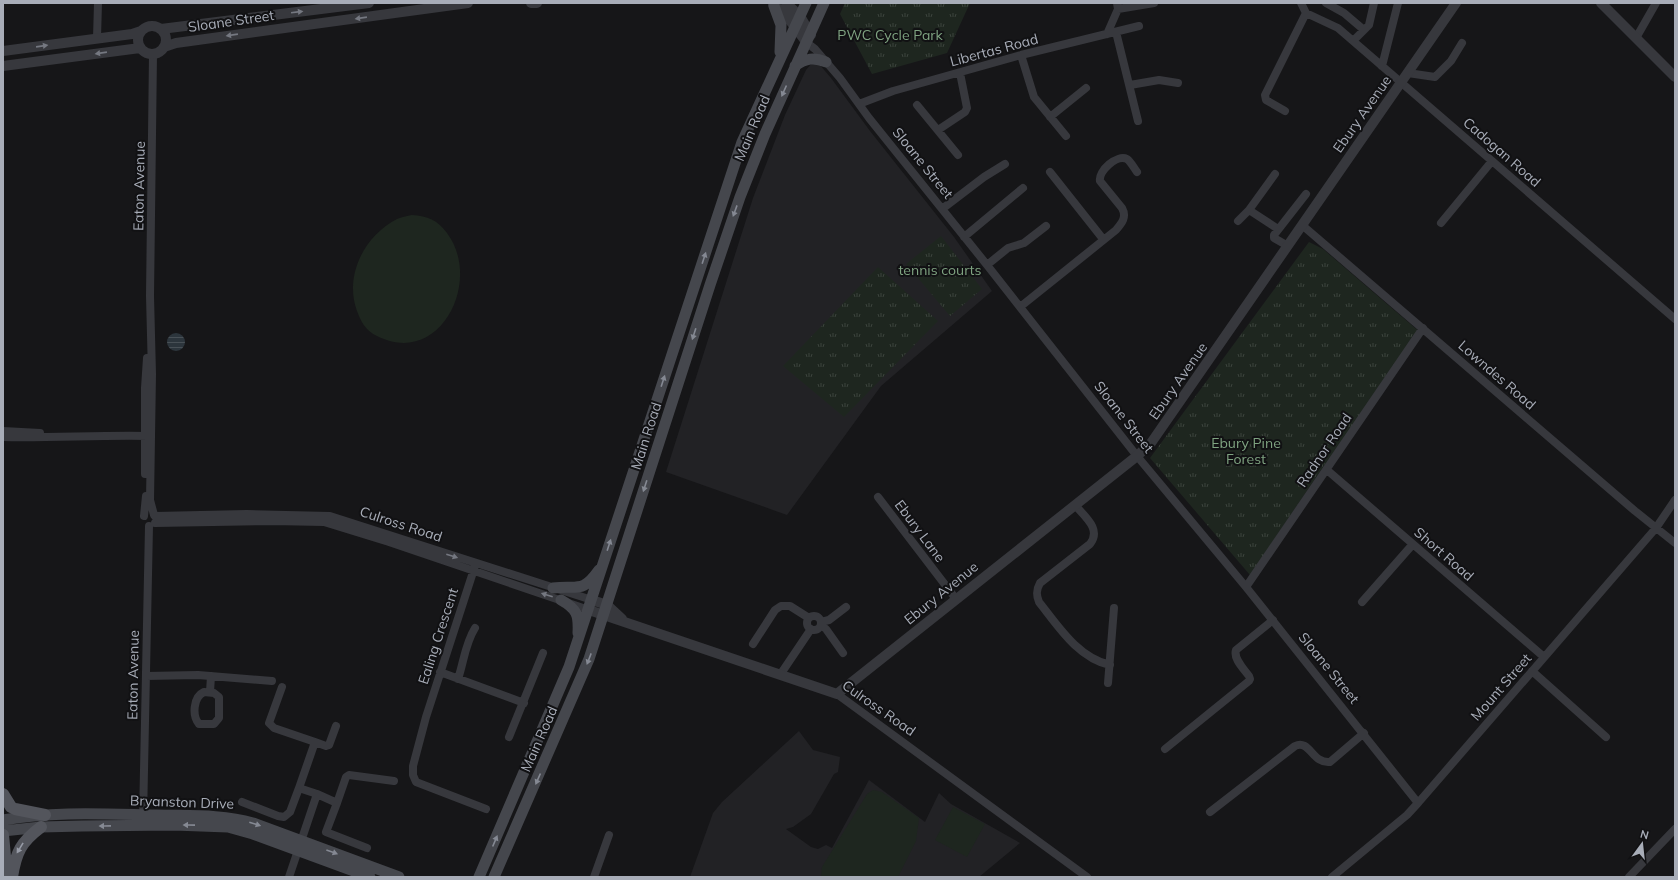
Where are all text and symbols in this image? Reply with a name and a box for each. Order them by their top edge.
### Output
street label: Sloane Street [187,6,275,36]
one-way arrow [291,9,303,15]
one-way arrow [355,15,367,21]
park label: PWC Cycle Park [837,26,943,44]
street label: Libertas Road [948,30,1040,70]
one-way arrow [226,32,238,38]
one-way arrow [36,43,48,49]
one-way arrow [95,50,107,56]
street label: Ebury Avenue [1329,72,1395,156]
one-way arrow [781,85,787,97]
street label: Main Road [730,92,774,164]
street label: Cadogan Road [1459,113,1545,191]
street label: Sloane Street [889,124,957,202]
street label: Eaton Avenue [129,141,149,231]
one-way arrow [732,205,738,217]
one-way arrow [701,252,707,264]
park label: tennis courts [899,261,982,279]
one-way arrow [691,329,697,341]
street label: Lowndes Road [1455,336,1539,414]
street label: Ebury Avenue [1145,339,1211,423]
one-way arrow [660,375,666,387]
street label: Sloane Street [1090,377,1158,457]
street label: Main Road [627,400,665,472]
street label: Radnor Road [1293,409,1355,491]
park label: Ebury Pine Forest [1211,434,1281,468]
one-way arrow [642,481,648,493]
street label: Ebury Lane [891,496,949,566]
street label: Culross Road [357,502,445,546]
street label: Short Road [1410,523,1478,585]
one-way arrow [607,538,613,550]
one-way arrow [447,553,459,559]
street label: Ebury Avenue [900,558,982,628]
street label: Ealing Crescent [414,586,462,686]
one-way arrow [541,592,553,598]
street label: Sloane Street [1295,629,1363,707]
street label: Eaton Avenue [123,630,143,720]
street label: Mount Street [1467,649,1535,724]
one-way arrow [585,654,591,666]
street label: Culross Road [839,676,919,740]
street label: Main Road [517,703,561,775]
one-way arrow [534,773,541,785]
street label: Bryanston Drive [130,791,234,813]
one-way arrow [249,821,261,827]
one-way arrow [182,822,195,828]
one-way arrow [98,823,111,829]
north arrow [1622,824,1662,864]
text: N [1639,827,1650,842]
one-way arrow [492,836,498,847]
one-way arrow [17,843,24,854]
one-way arrow [326,849,338,855]

